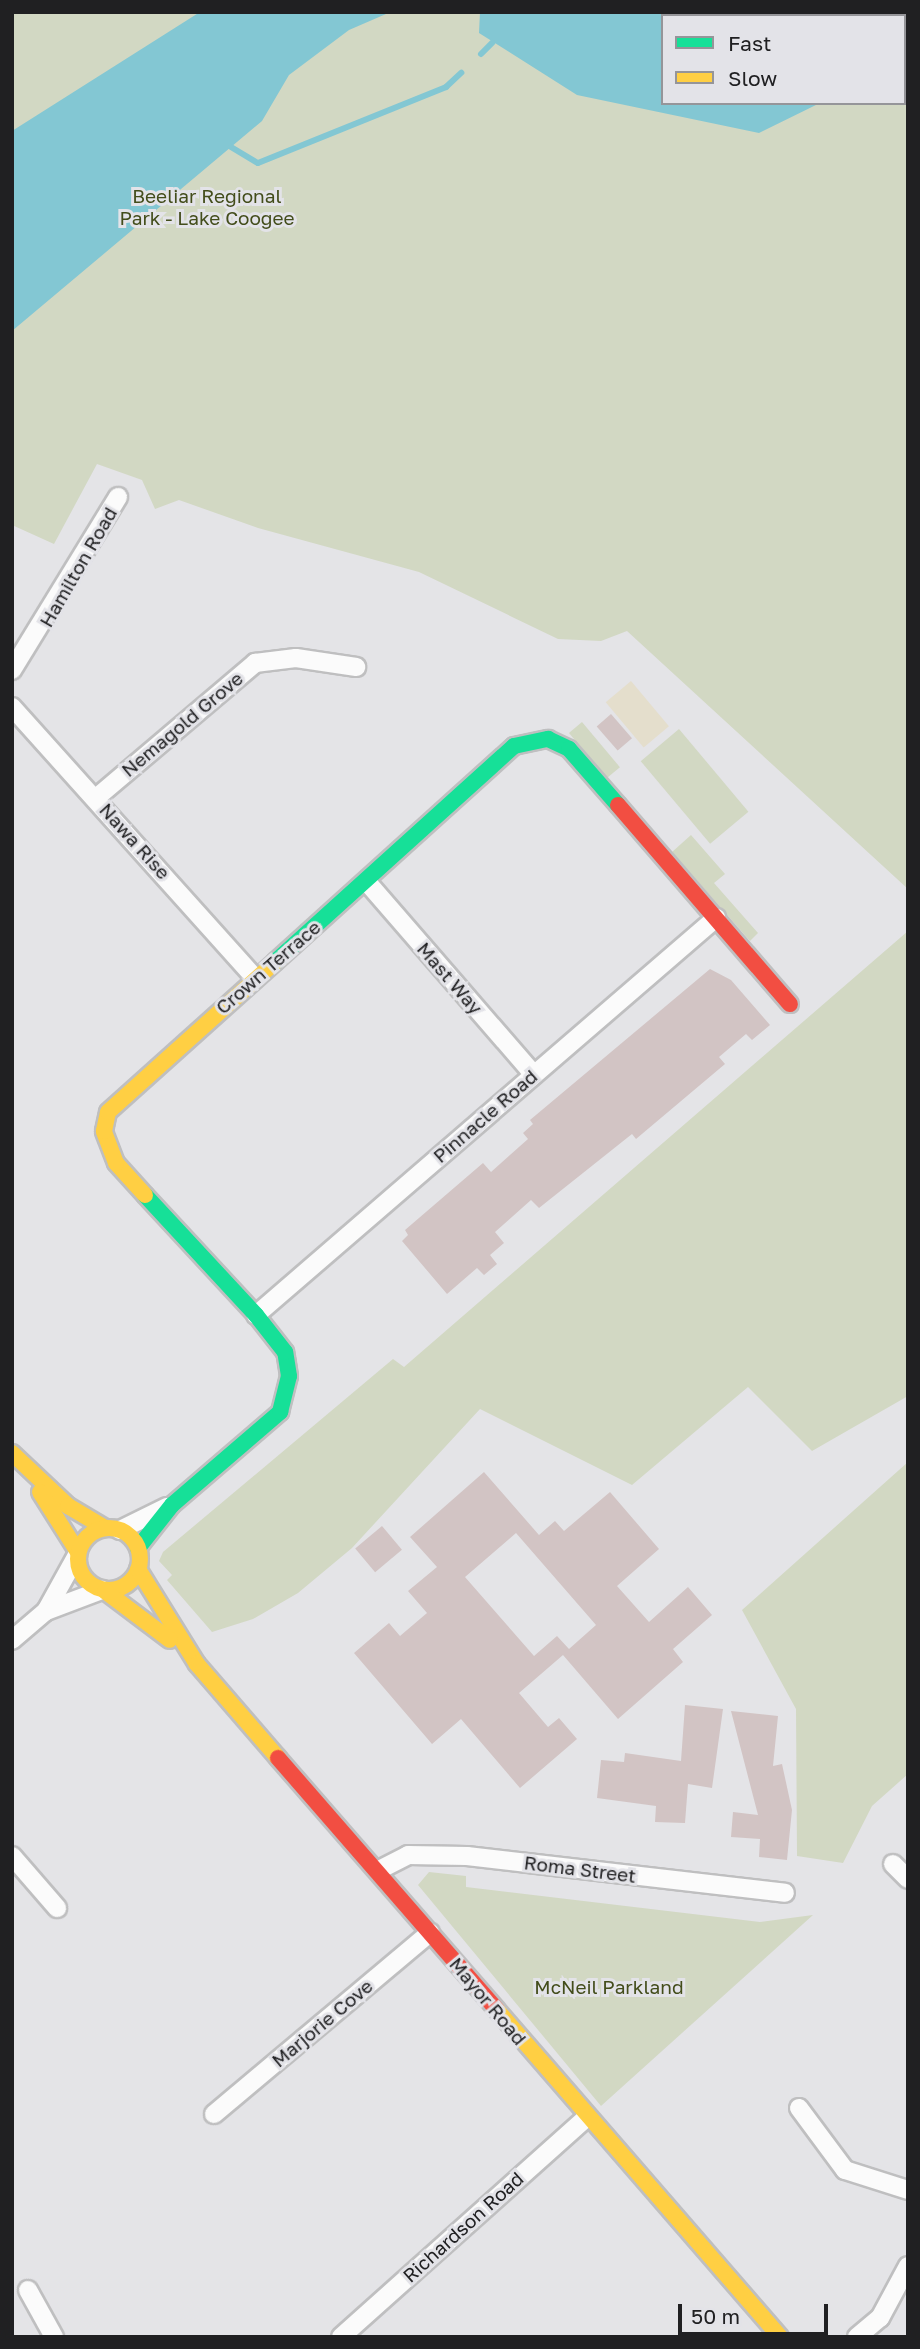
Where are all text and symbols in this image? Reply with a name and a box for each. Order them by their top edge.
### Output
legend [661,14,906,105]
text: Fast [728,30,771,56]
text: Slow [728,65,777,91]
park label: Beeliar Regional Park - Lake Coogee [119,185,295,229]
street label: Hamilton Road [34,503,122,631]
street label: Nemagold Grove [117,667,247,781]
street label: Nawa Rise [95,798,175,884]
street label: Crown Terrace [211,915,325,1019]
street label: Mast Way [413,937,487,1019]
street label: Pinnacle Road [428,1065,542,1167]
street label: Roma Street [523,1851,637,1887]
street label: Mayor Road [445,1953,531,2049]
street label: Marjorie Cove [267,1974,377,2072]
park label: McNeil Parkland [534,1976,684,1998]
street label: Richardson Road [398,2167,528,2287]
scale bar [682,2290,832,2334]
text: 50 m [691,2303,740,2329]

